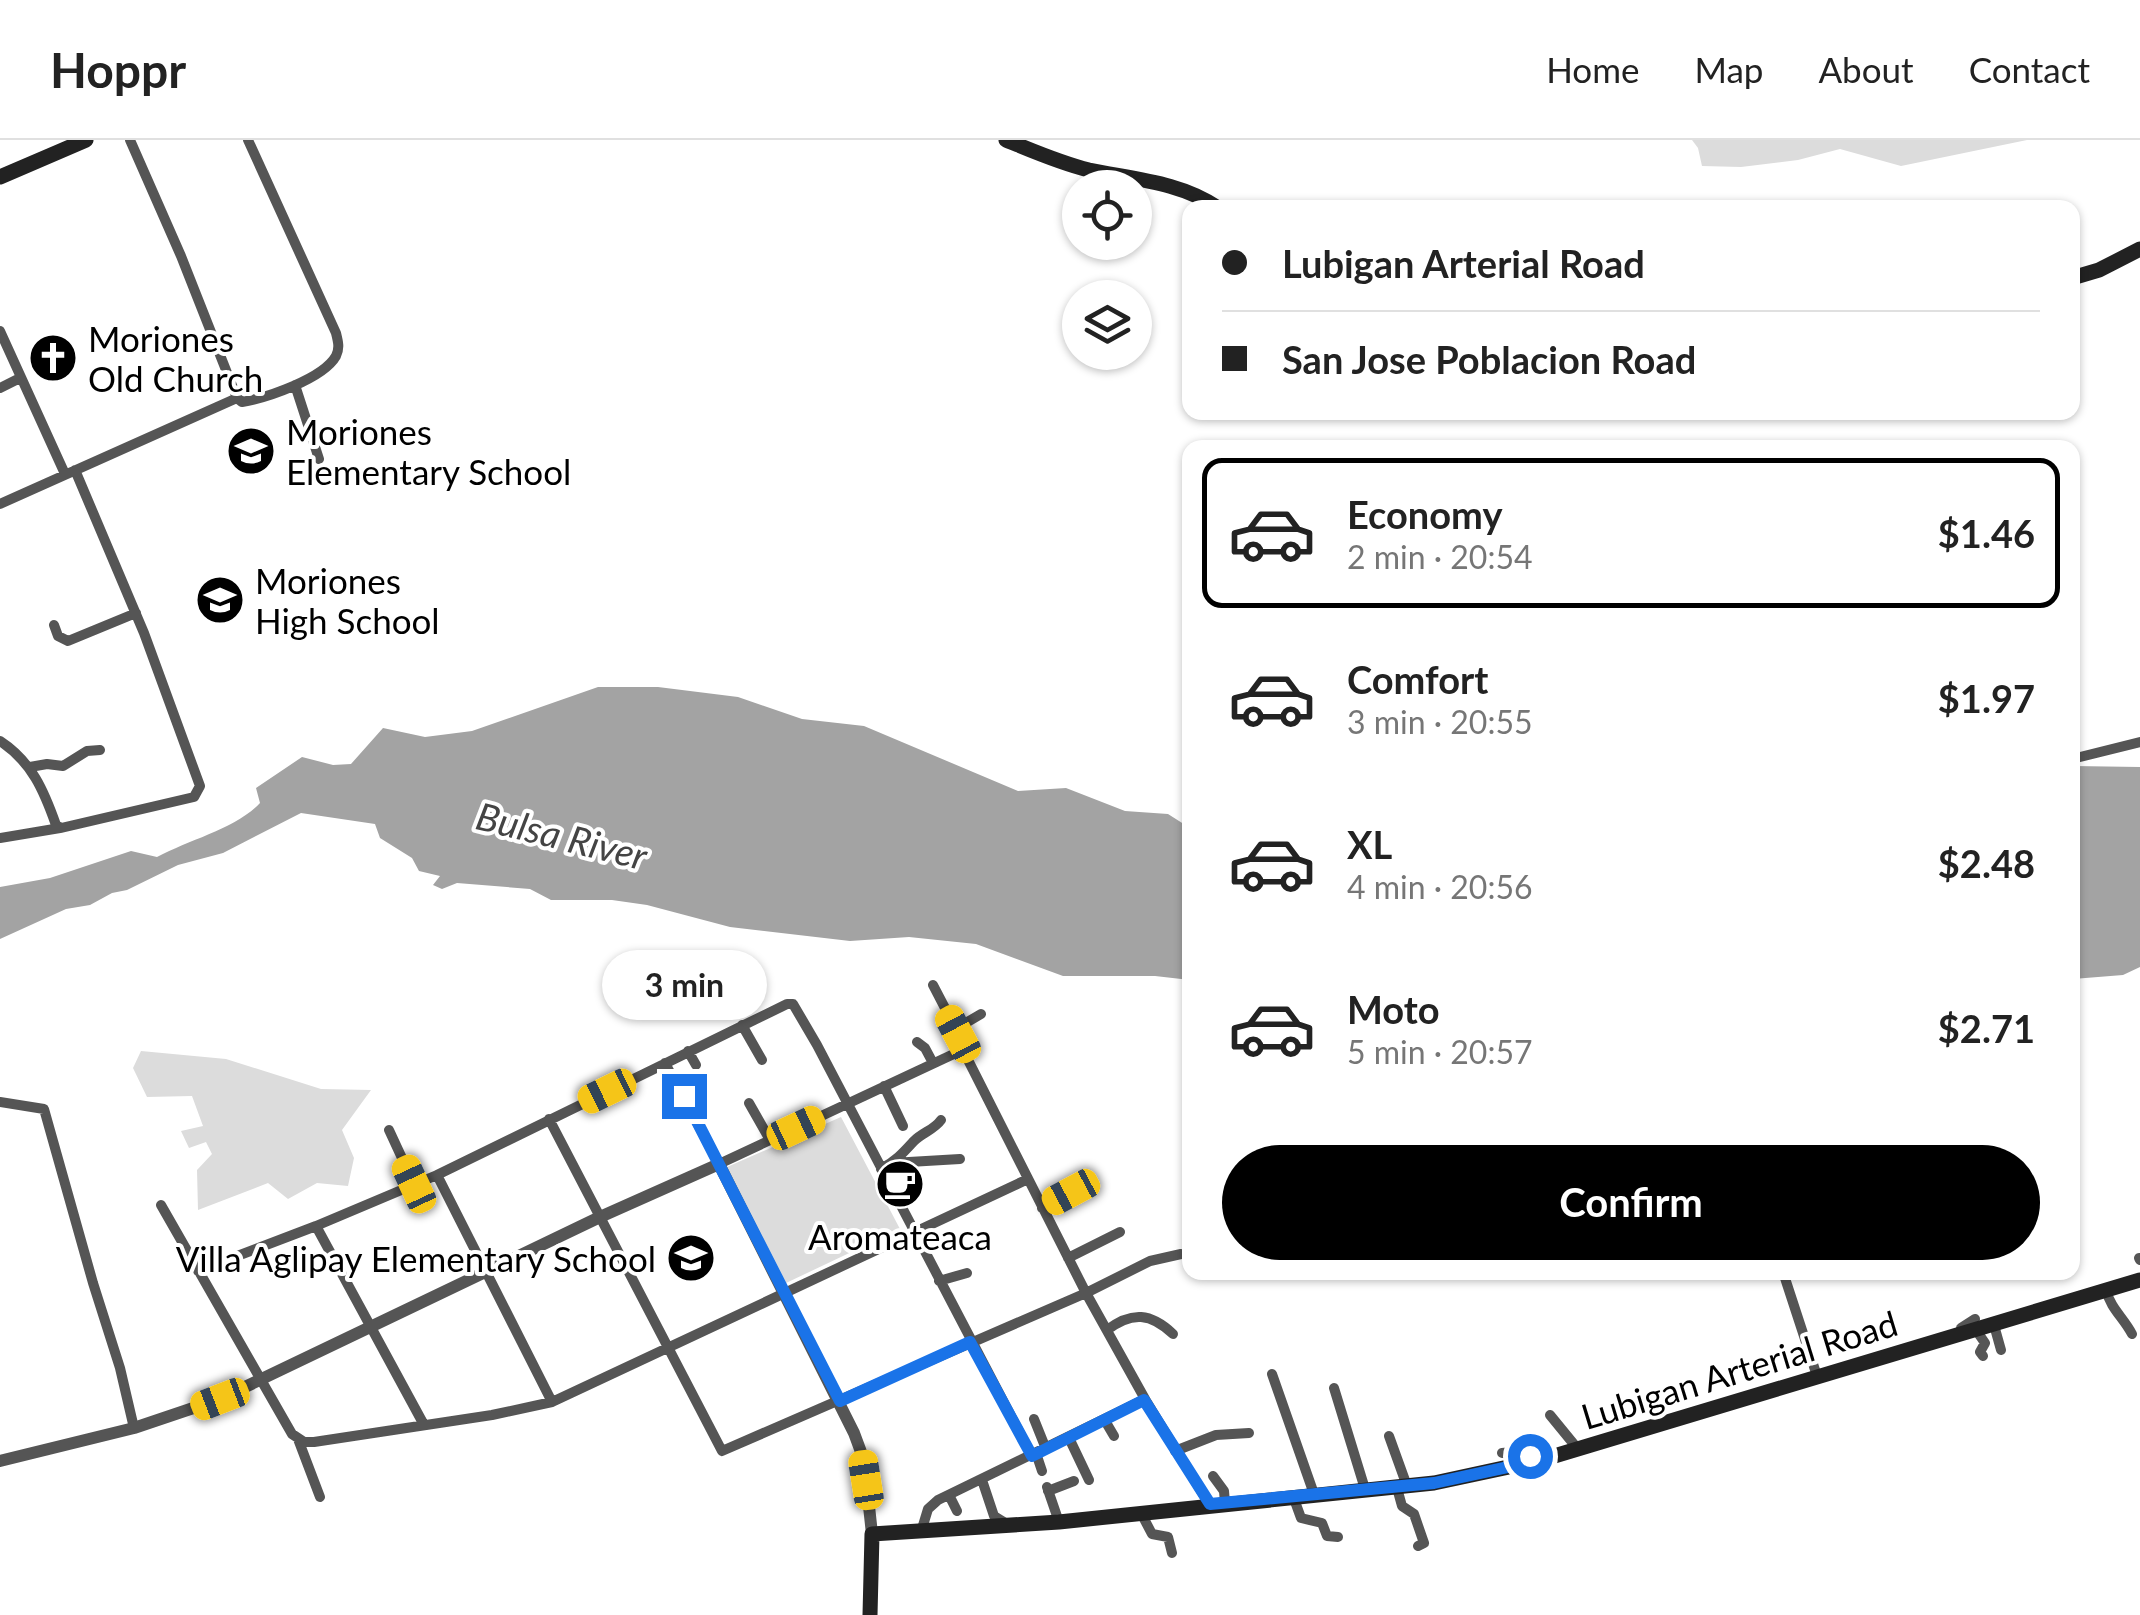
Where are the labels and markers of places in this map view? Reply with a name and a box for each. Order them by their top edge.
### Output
place label: Moriones Old Church [88,317,263,399]
church icon: Moriones Old Church [27,332,79,384]
place label: Moriones Elementary School [286,410,571,492]
school or university icon: Moriones Elementary School [225,425,277,477]
place label: Moriones High School [255,559,440,641]
school or university icon: Moriones High School [194,574,246,626]
cafe icon: Aromateaca [874,1158,926,1210]
place label: Aromateaca [808,1215,992,1257]
school or university icon: Villa Aglipay Elementary School [665,1232,717,1284]
place label: Villa Aglipay Elementary School [176,1237,656,1279]

